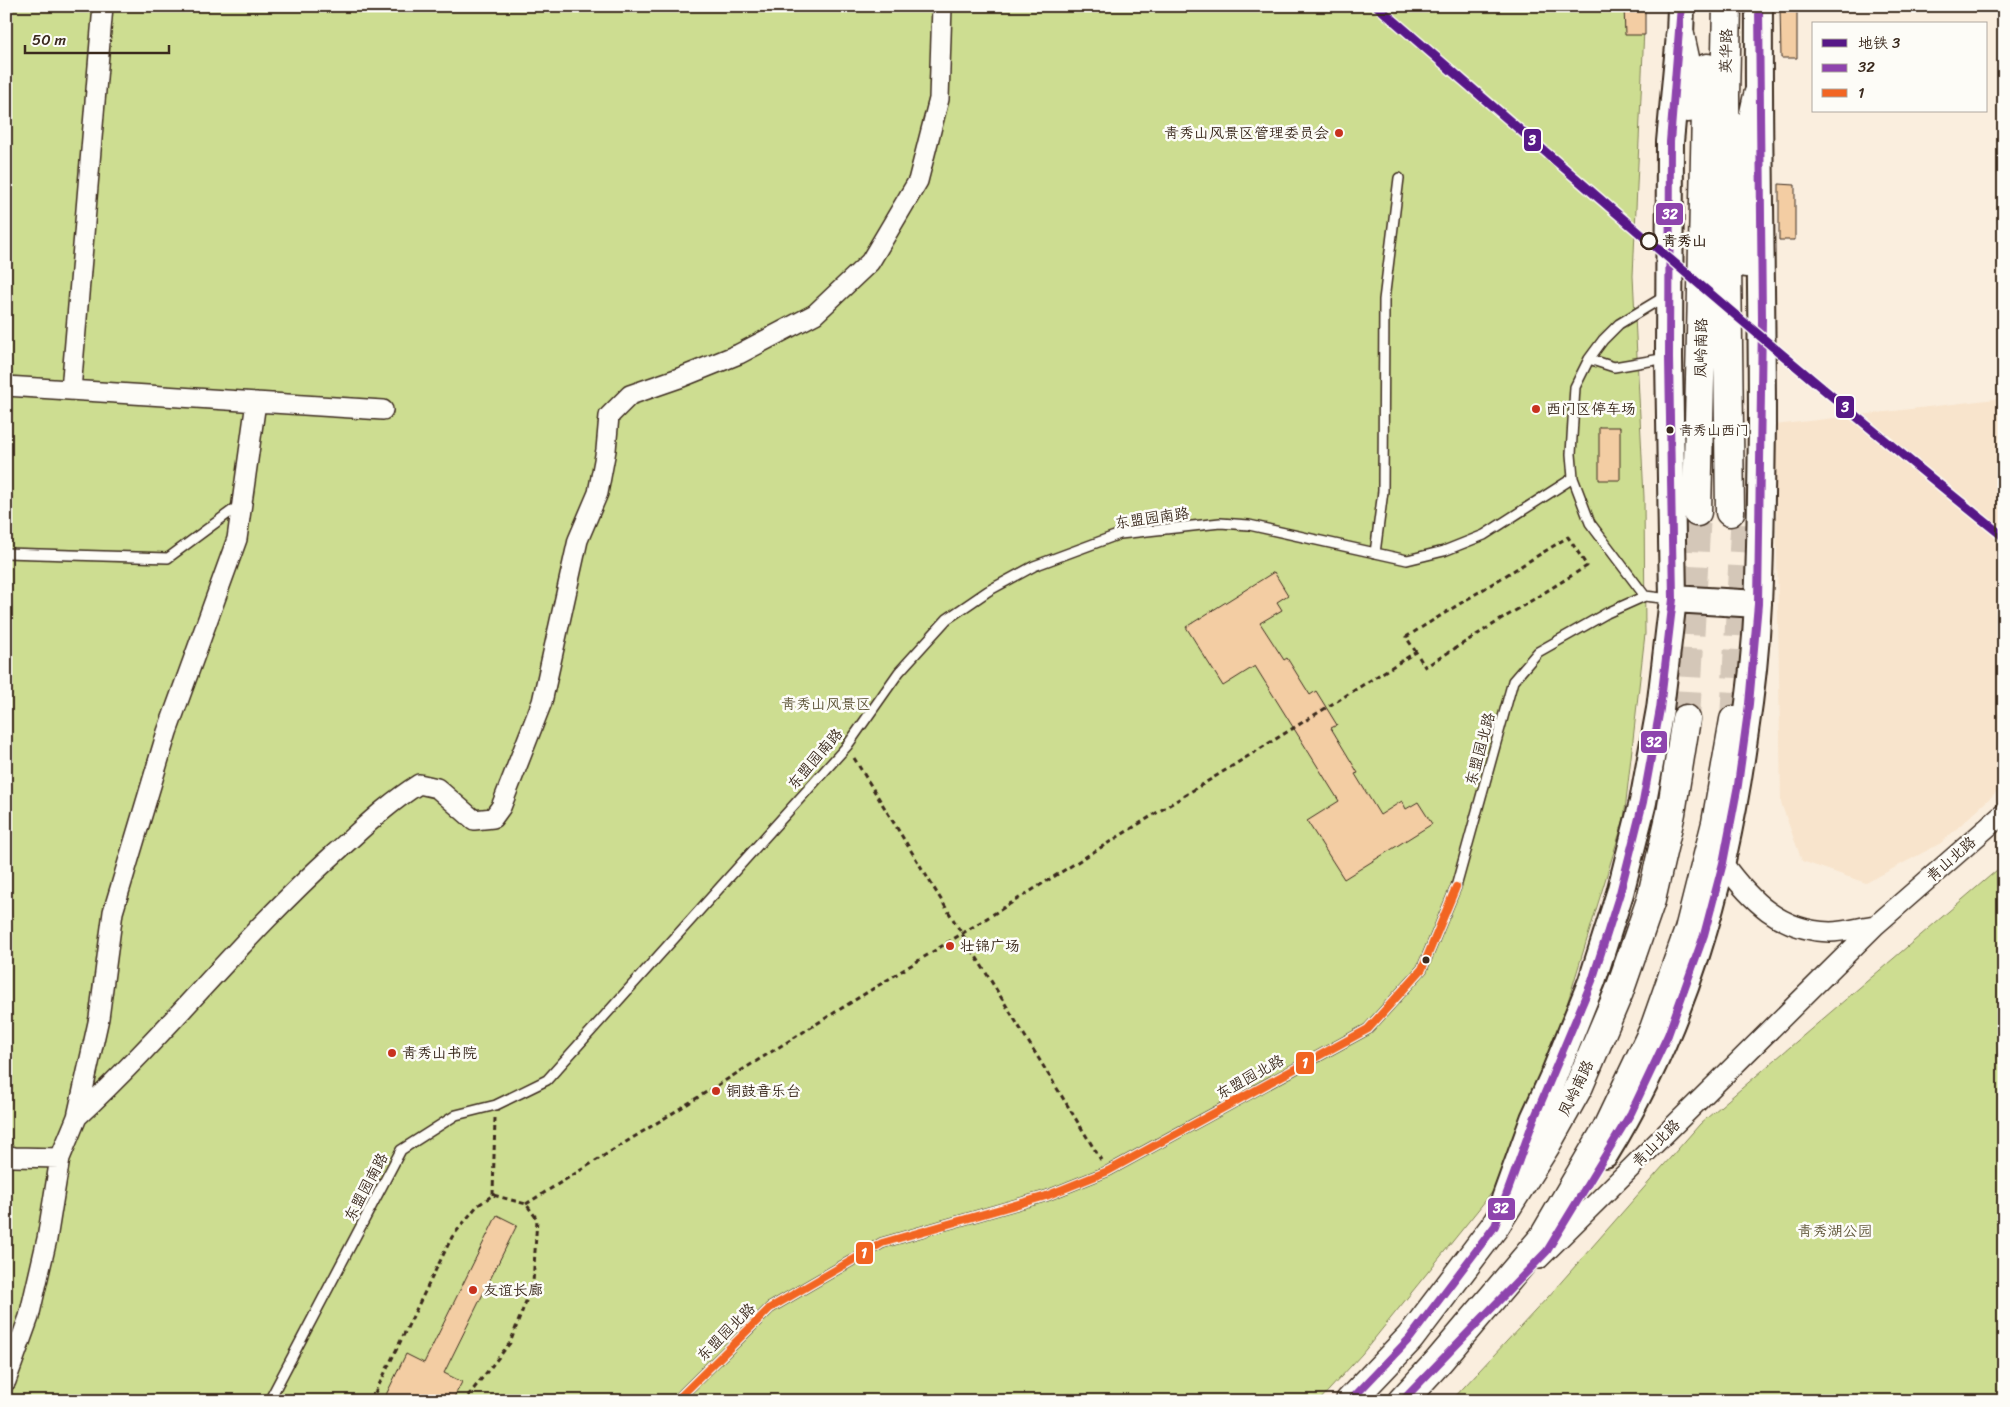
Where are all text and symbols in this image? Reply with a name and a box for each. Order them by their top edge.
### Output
scale bar [25,22,169,54]
legend [1812,22,1988,112]
text: 50 m [32,27,67,53]
street label: 英华路 [1713,28,1739,74]
text: 地铁 3 [1858,30,1900,56]
text: 32 [1858,54,1875,80]
text: 1 [1858,80,1864,106]
place label: 青秀山风景区管理委员会 [1164,120,1329,146]
marker: 青秀山风景区管理委员会 [1333,127,1345,139]
line badge: 3 [1523,128,1542,152]
text: 3 [1527,128,1536,153]
line badge: 32 [1655,202,1684,226]
text: 32 [1661,202,1679,227]
place label: 青秀山 [1662,228,1707,254]
marker: 青秀山 [1640,232,1658,250]
street label: 凤岭南路 [1687,318,1715,378]
line badge: 3 [1835,395,1855,419]
text: 3 [1840,395,1849,420]
place label: 西门区停车场 [1546,396,1636,422]
marker: 西门区停车场 [1530,403,1542,415]
place label: 青秀山西门 [1679,418,1749,443]
marker: 青秀山西门 [1665,425,1675,435]
street label: 东盟园南路 [1113,500,1191,536]
park label: 青秀山风景区 [781,691,871,717]
street label: 东盟园北路 [1458,709,1502,789]
street label: 东盟园南路 [781,722,849,796]
line badge: 32 [1640,730,1668,754]
text: 32 [1645,730,1663,755]
street label: 青山北路 [1920,830,1982,888]
place label: 壮锦广场 [960,933,1020,959]
marker: 壮锦广场 [944,940,956,952]
unlabelled marker [1421,955,1431,965]
place label: 青秀山书院 [402,1040,477,1066]
marker: 青秀山书院 [386,1047,398,1059]
street label: 东盟园北路 [1211,1047,1289,1107]
line badge: 1 [1295,1051,1315,1075]
text: 1 [1302,1051,1308,1076]
street label: 凤岭南路 [1551,1055,1601,1121]
place label: 铜鼓音乐台 [726,1078,801,1104]
marker: 铜鼓音乐台 [710,1085,722,1097]
street label: 青山北路 [1626,1113,1686,1173]
street label: 东盟园南路 [337,1148,395,1226]
text: 32 [1492,1196,1510,1221]
line badge: 32 [1487,1197,1516,1221]
park label: 青秀湖公园 [1797,1218,1873,1244]
line badge: 1 [855,1241,874,1265]
text: 1 [861,1241,867,1266]
place label: 友谊长廊 [483,1277,543,1303]
marker: 友谊长廊 [467,1284,479,1296]
street label: 东盟园北路 [690,1296,762,1368]

